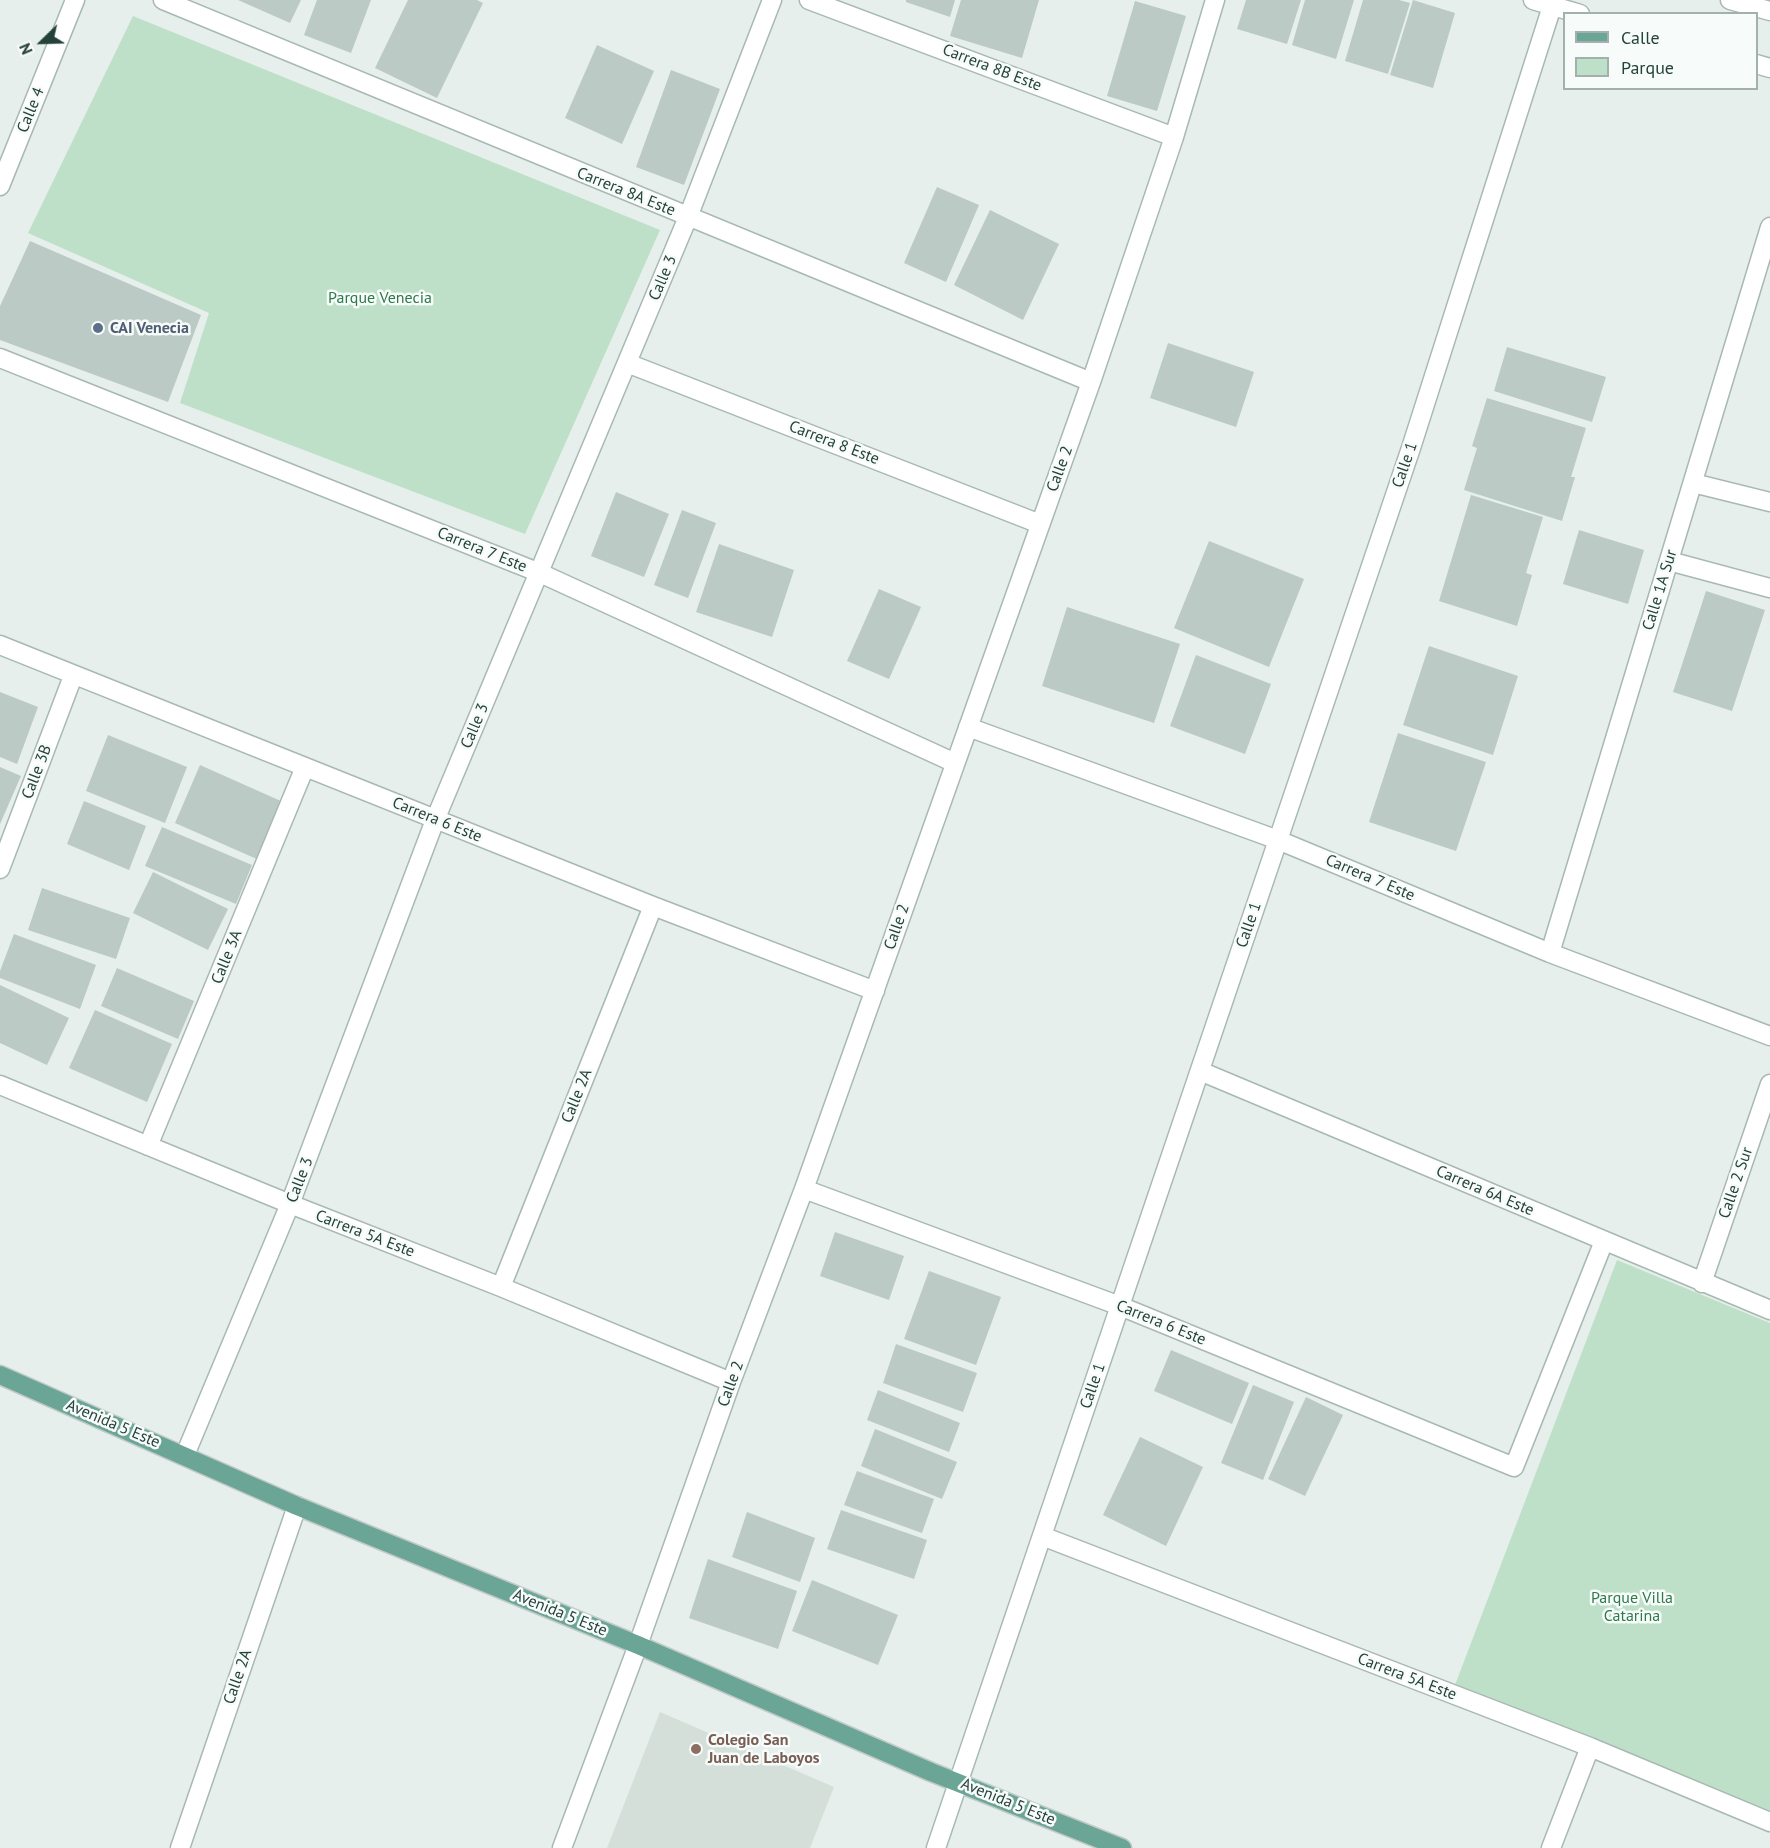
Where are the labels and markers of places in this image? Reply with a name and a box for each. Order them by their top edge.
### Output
place label: CAI Venecia [110,318,189,338]
marker: CAI Venecia [91,321,105,335]
place label: Colegio San Juan de Laboyos [708,1730,819,1768]
marker: Colegio San Juan de Laboyos [689,1742,703,1756]

